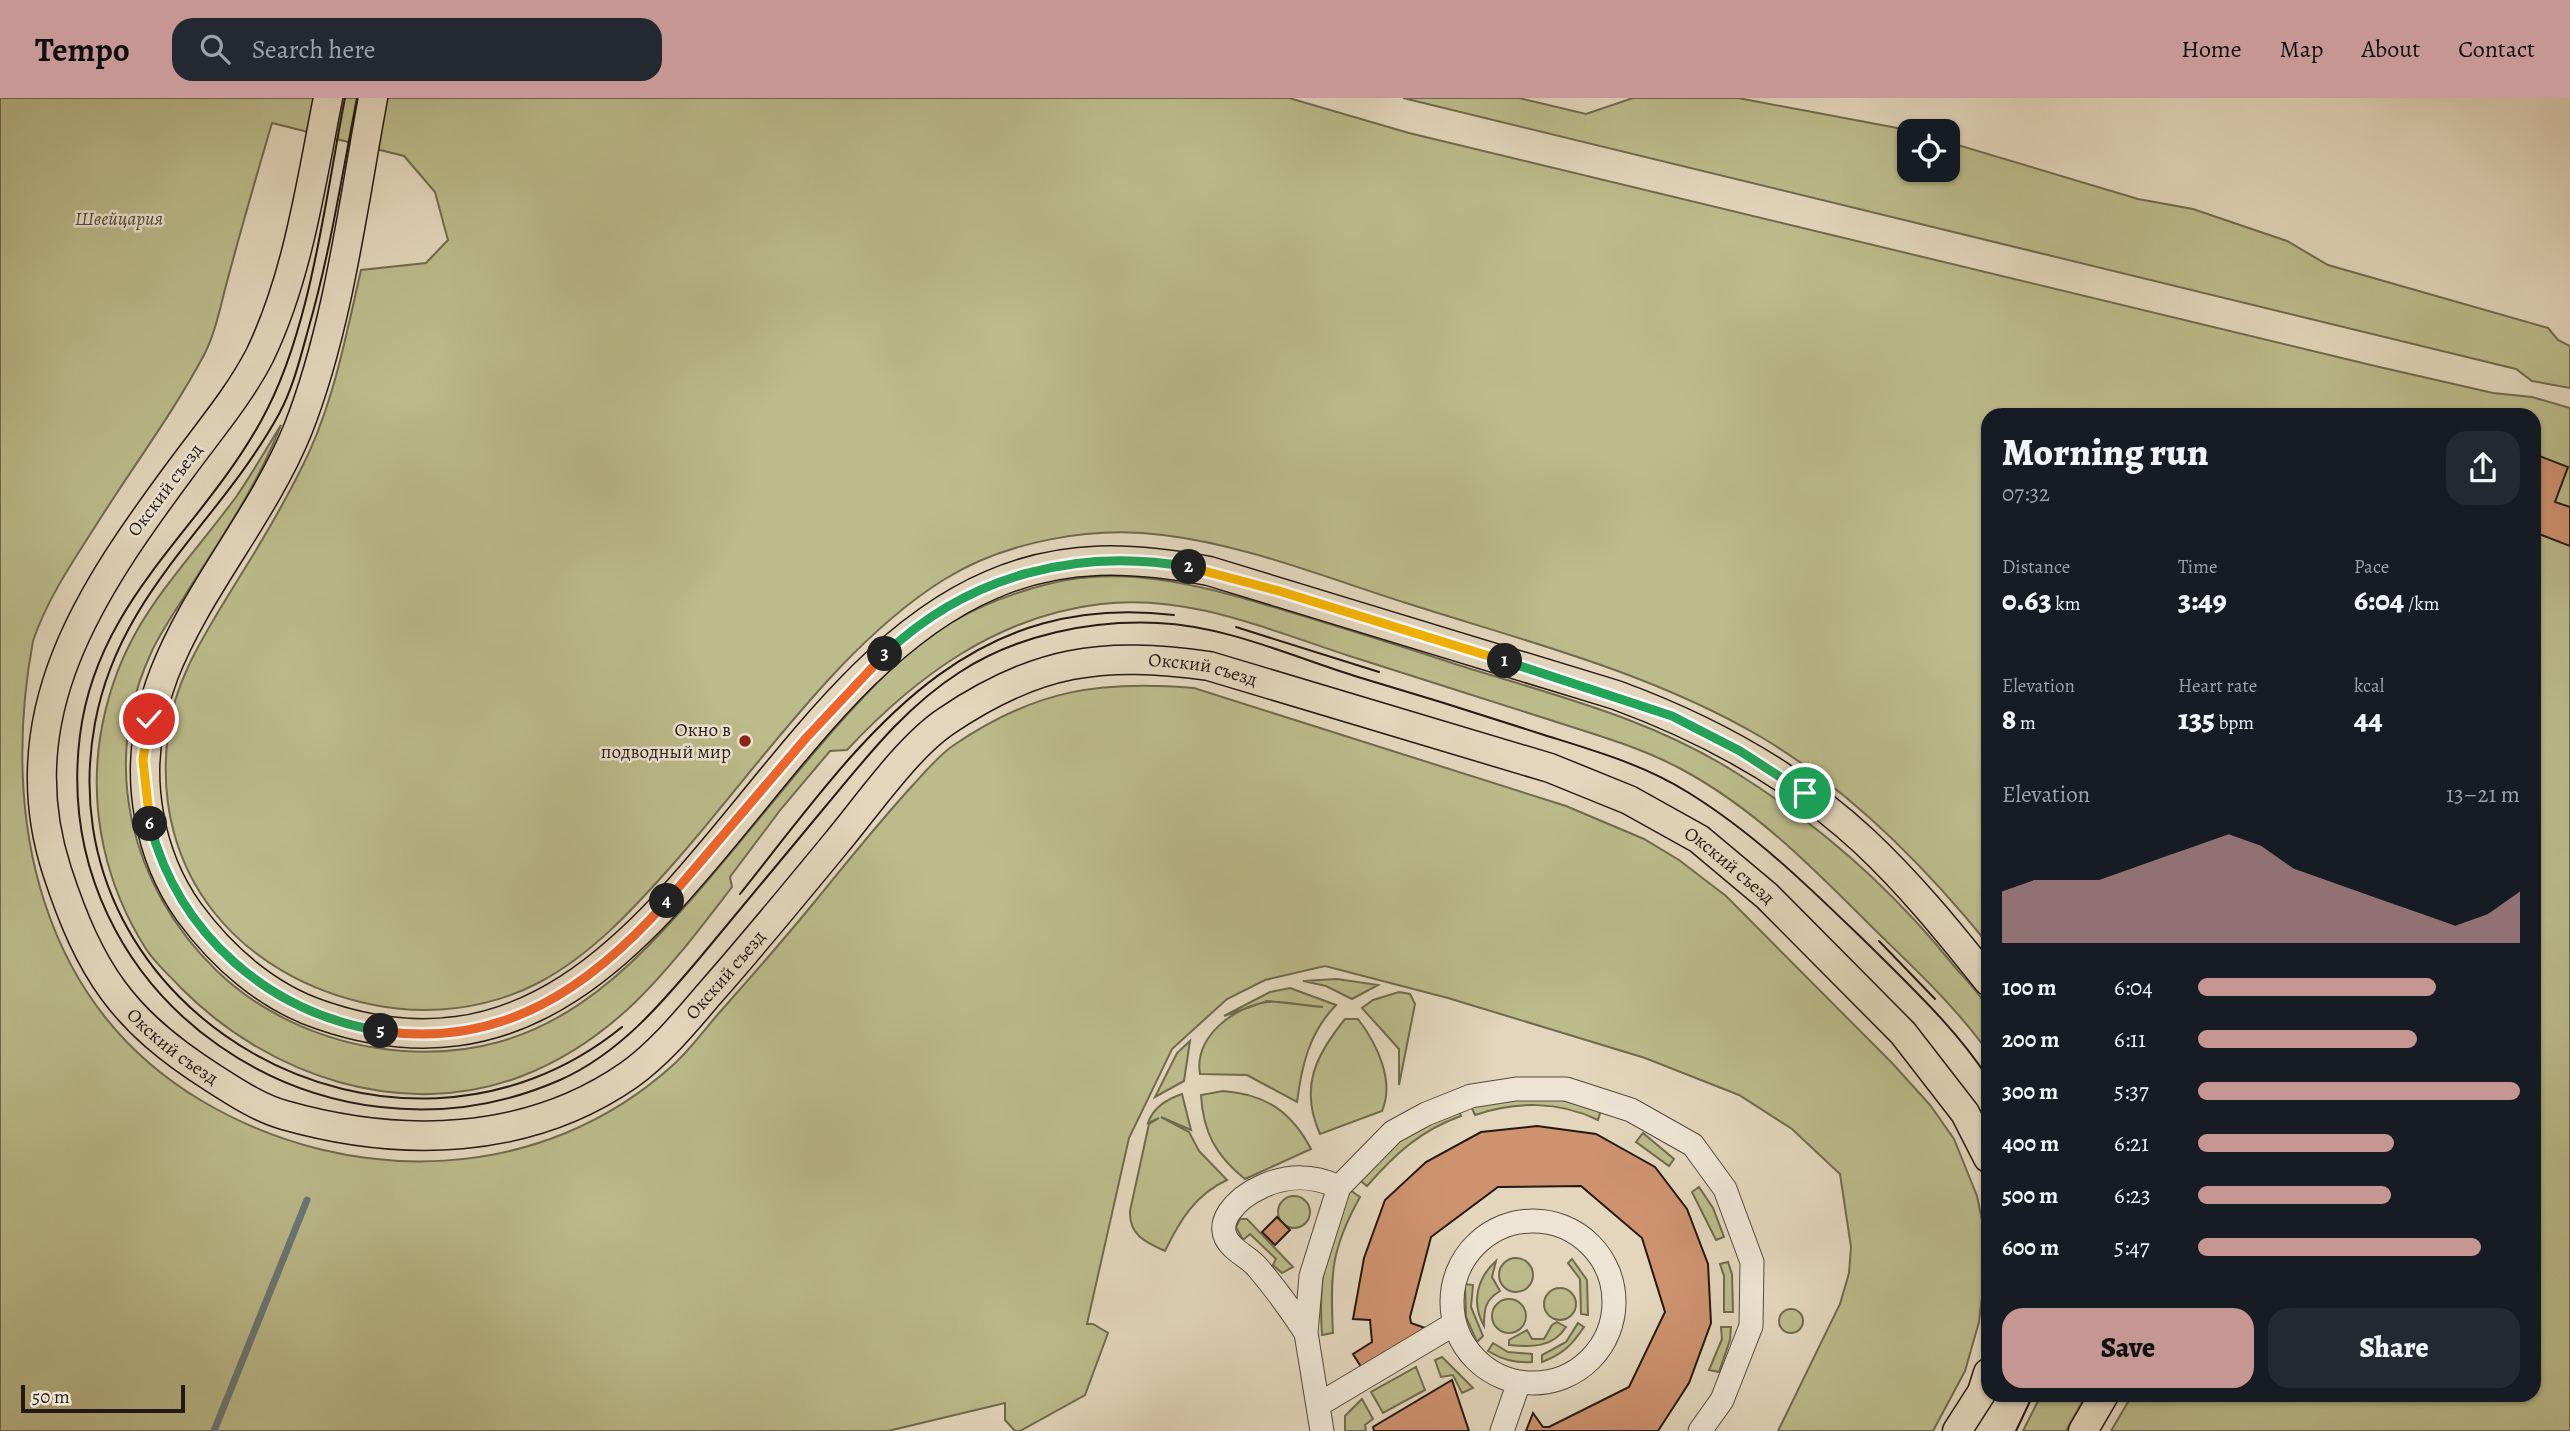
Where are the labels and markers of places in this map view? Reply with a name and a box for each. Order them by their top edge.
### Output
pin: 2 [1172,550,1206,584]
pin: 3 [868,636,903,672]
pin: 1 [1488,644,1522,678]
pin [119,689,179,749]
place label: Окно в подводный мир [601,717,731,765]
marker: Окно в подводный мир [737,733,753,749]
pin [1775,763,1835,823]
pin: 6 [132,806,168,842]
pin: 4 [650,884,684,918]
pin: 5 [364,1014,398,1048]

